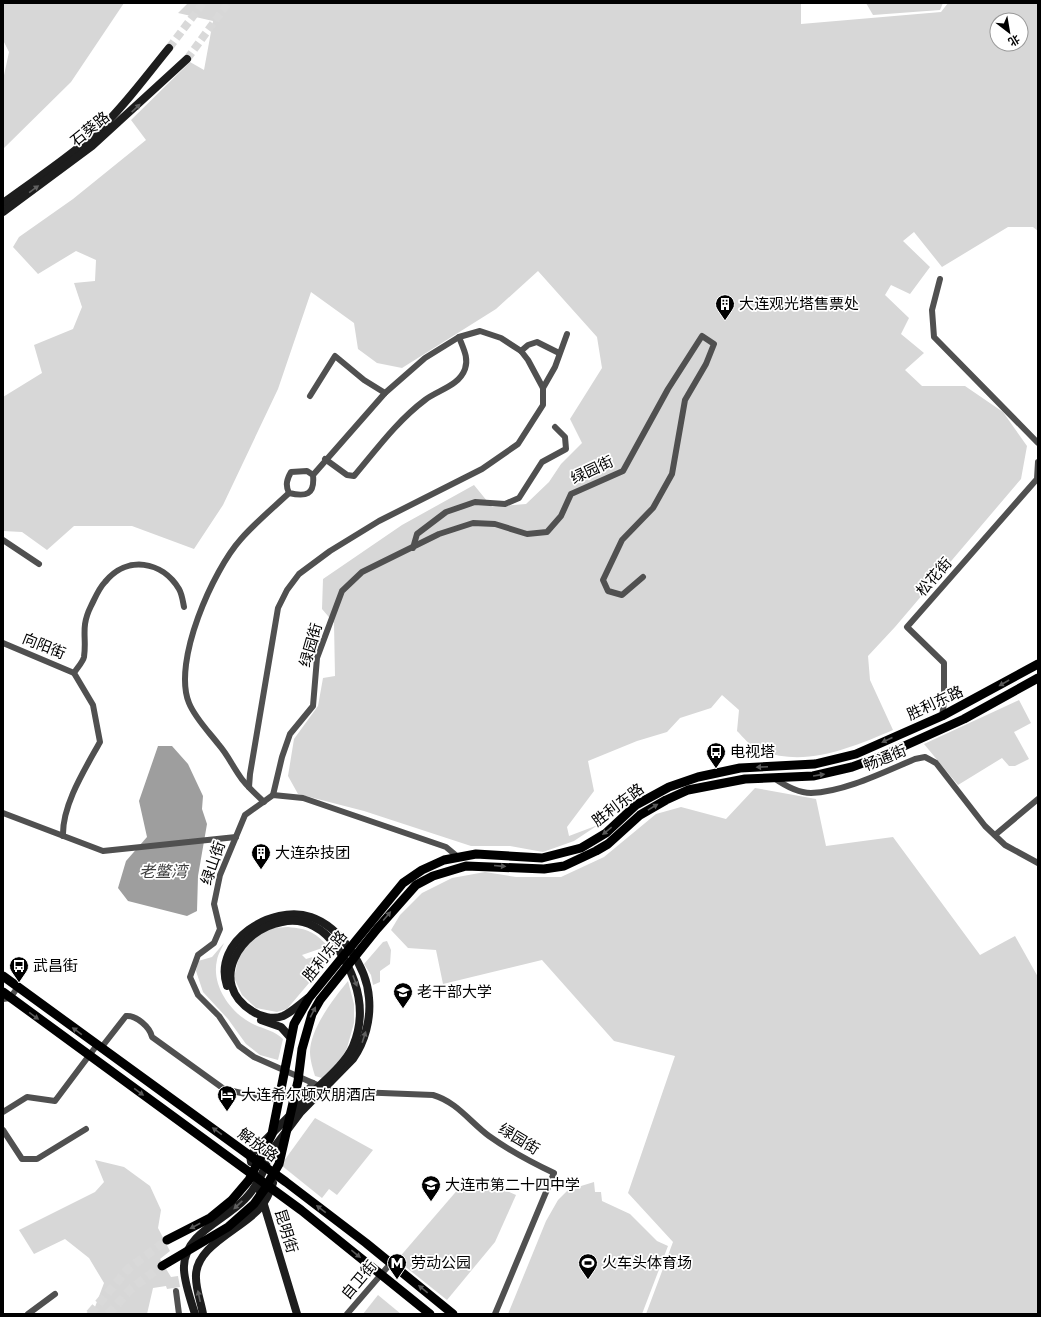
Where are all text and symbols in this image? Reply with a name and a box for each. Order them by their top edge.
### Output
north arrow [989,12,1029,52]
text: 北 [1006,32,1022,49]
one-way arrow [131,103,141,112]
street label: 石葵路 [67,108,113,150]
one-way arrow [29,185,40,193]
building icon: 大连观光塔售票处 [714,293,736,321]
place label: 大连观光塔售票处 [739,295,859,313]
street label: 绿园街 [568,452,616,488]
street label: 松花街 [912,554,956,600]
street label: 绿园街 [296,621,326,669]
street label: 向阳街 [20,629,68,663]
one-way arrow [998,680,1010,686]
street label: 胜利东路 [904,682,966,724]
one-way arrow [882,737,893,743]
bus stop icon: 电视塔 [705,741,727,769]
street label: 畅通街 [861,741,909,775]
place label: 电视塔 [730,743,775,761]
one-way arrow [755,764,768,770]
one-way arrow [813,771,825,777]
street label: 胜利东路 [589,780,647,830]
one-way arrow [647,804,659,811]
one-way arrow [601,827,612,836]
street label: 绿山街 [197,839,229,887]
building icon: 大连杂技团 [250,842,272,870]
place label: 大连杂技团 [275,844,350,862]
water label: 老鳖湾 [139,862,190,881]
one-way arrow [494,863,506,870]
one-way arrow [383,911,392,922]
street label: 胜利东路 [299,927,351,985]
bus stop icon: 武昌街 [8,955,30,983]
place label: 武昌街 [33,957,78,975]
one-way arrow [352,975,358,987]
school or university icon: 老干部大学 [392,981,414,1009]
place label: 老干部大学 [417,983,492,1001]
one-way arrow [310,1006,316,1018]
one-way arrow [29,1012,40,1020]
one-way arrow [72,1026,83,1035]
one-way arrow [361,1031,367,1043]
hotel icon: 大连希尔顿欢朋酒店 [216,1084,238,1112]
place label: 大连希尔顿欢朋酒店 [241,1086,376,1104]
one-way arrow [134,1088,145,1096]
street label: 绿园街 [495,1120,543,1158]
street label: 解放路 [235,1124,281,1166]
one-way arrow [211,1127,222,1135]
school or university icon: 大连市第二十四中学 [420,1174,442,1202]
place label: 大连市第二十四中学 [445,1176,580,1194]
one-way arrow [233,1200,243,1210]
one-way arrow [316,1205,327,1213]
street label: 昆明街 [271,1207,301,1255]
one-way arrow [189,1223,201,1229]
one-way arrow [350,1249,361,1258]
metro station icon: 劳动公园 [386,1252,408,1280]
sports icon: 火车头体育场 [577,1252,599,1280]
place label: 劳动公园 [411,1254,471,1272]
place label: 火车头体育场 [602,1254,692,1272]
street label: 自卫街 [338,1257,380,1303]
one-way arrow [418,1285,429,1294]
one-way arrow [196,1290,202,1302]

